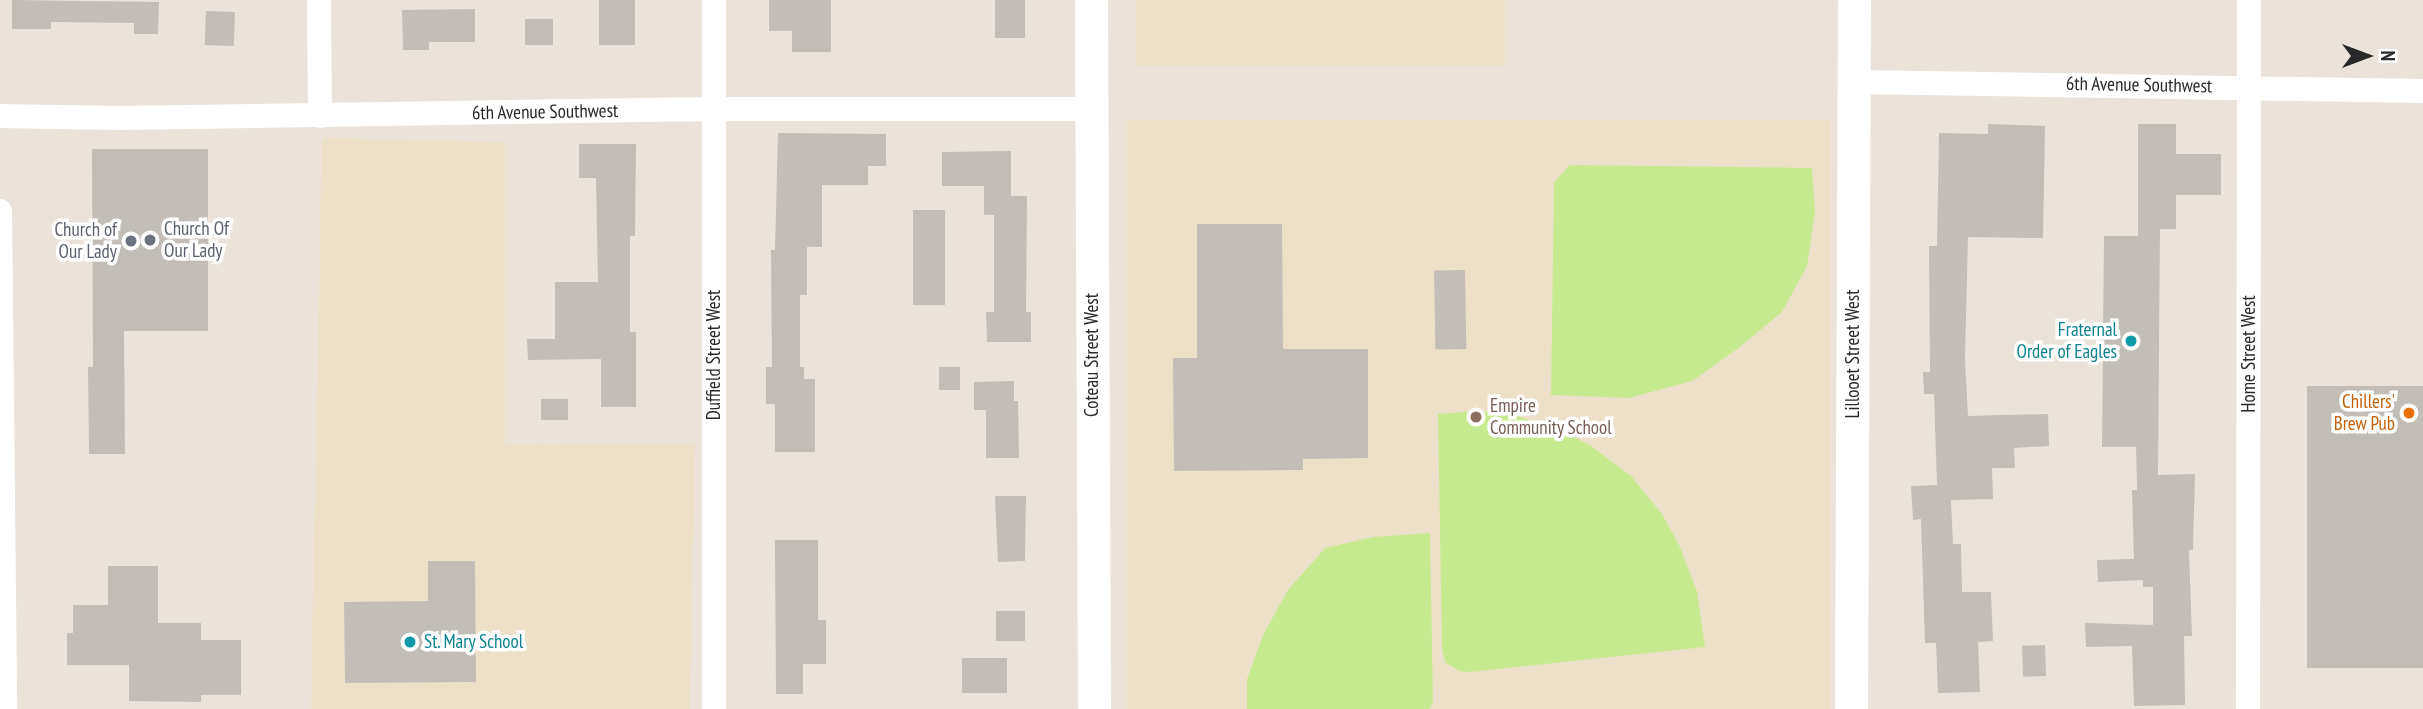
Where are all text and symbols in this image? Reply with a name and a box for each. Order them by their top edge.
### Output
north arrow [2332,21,2402,91]
text: N [2376,51,2400,61]
street label: 6th Avenue Southwest [2065,72,2213,98]
street label: 6th Avenue Southwest [471,99,619,125]
place label: Church Of Our Lady [164,218,229,262]
place label: Church of Our Lady [54,219,117,263]
marker: Church Of Our Lady [142,232,158,248]
marker: Church of Our Lady [123,233,139,249]
street label: Lillooet Street West [1842,289,1864,419]
street label: Duffield Street West [703,290,725,420]
street label: Coteau Street West [1081,293,1103,417]
street label: Home Street West [2238,295,2260,413]
place label: Fraternal Order of Eagles [2016,319,2117,363]
marker: Fraternal Order of Eagles [2123,333,2139,349]
place label: Chillers' Brew Pub [2333,391,2395,435]
place label: Empire Community School [1490,395,1612,439]
marker: Chillers' Brew Pub [2401,405,2417,421]
marker: Empire Community School [1468,409,1484,425]
place label: St. Mary School [424,631,525,653]
marker: St. Mary School [402,634,418,650]

